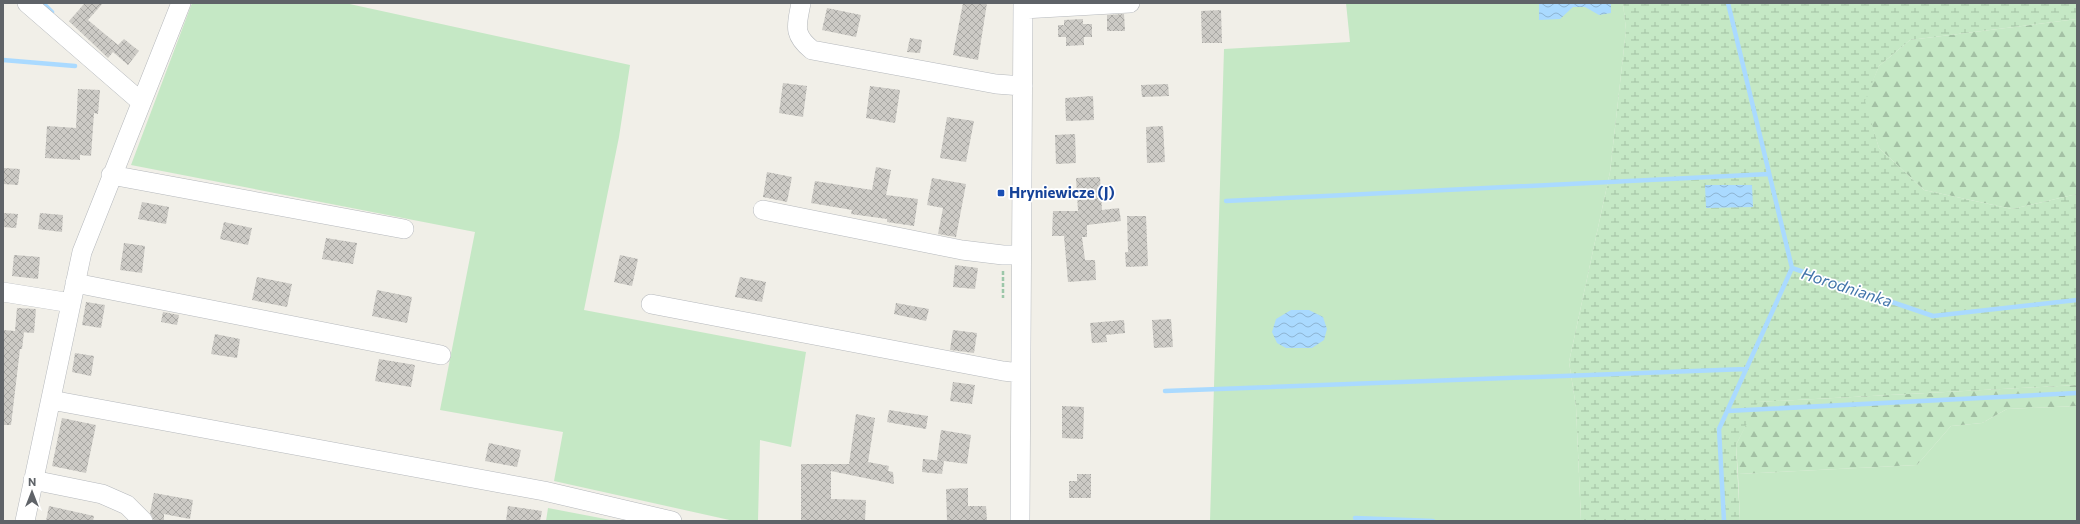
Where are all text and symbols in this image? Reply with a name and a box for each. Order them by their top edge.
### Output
place label: Hryniewicze (J) [1009,183,1115,201]
marker: Hryniewicze (J) [996,188,1006,198]
water label: Horodnianka [1799,263,1895,310]
north arrow [12,472,52,512]
text: N [28,475,36,488]

